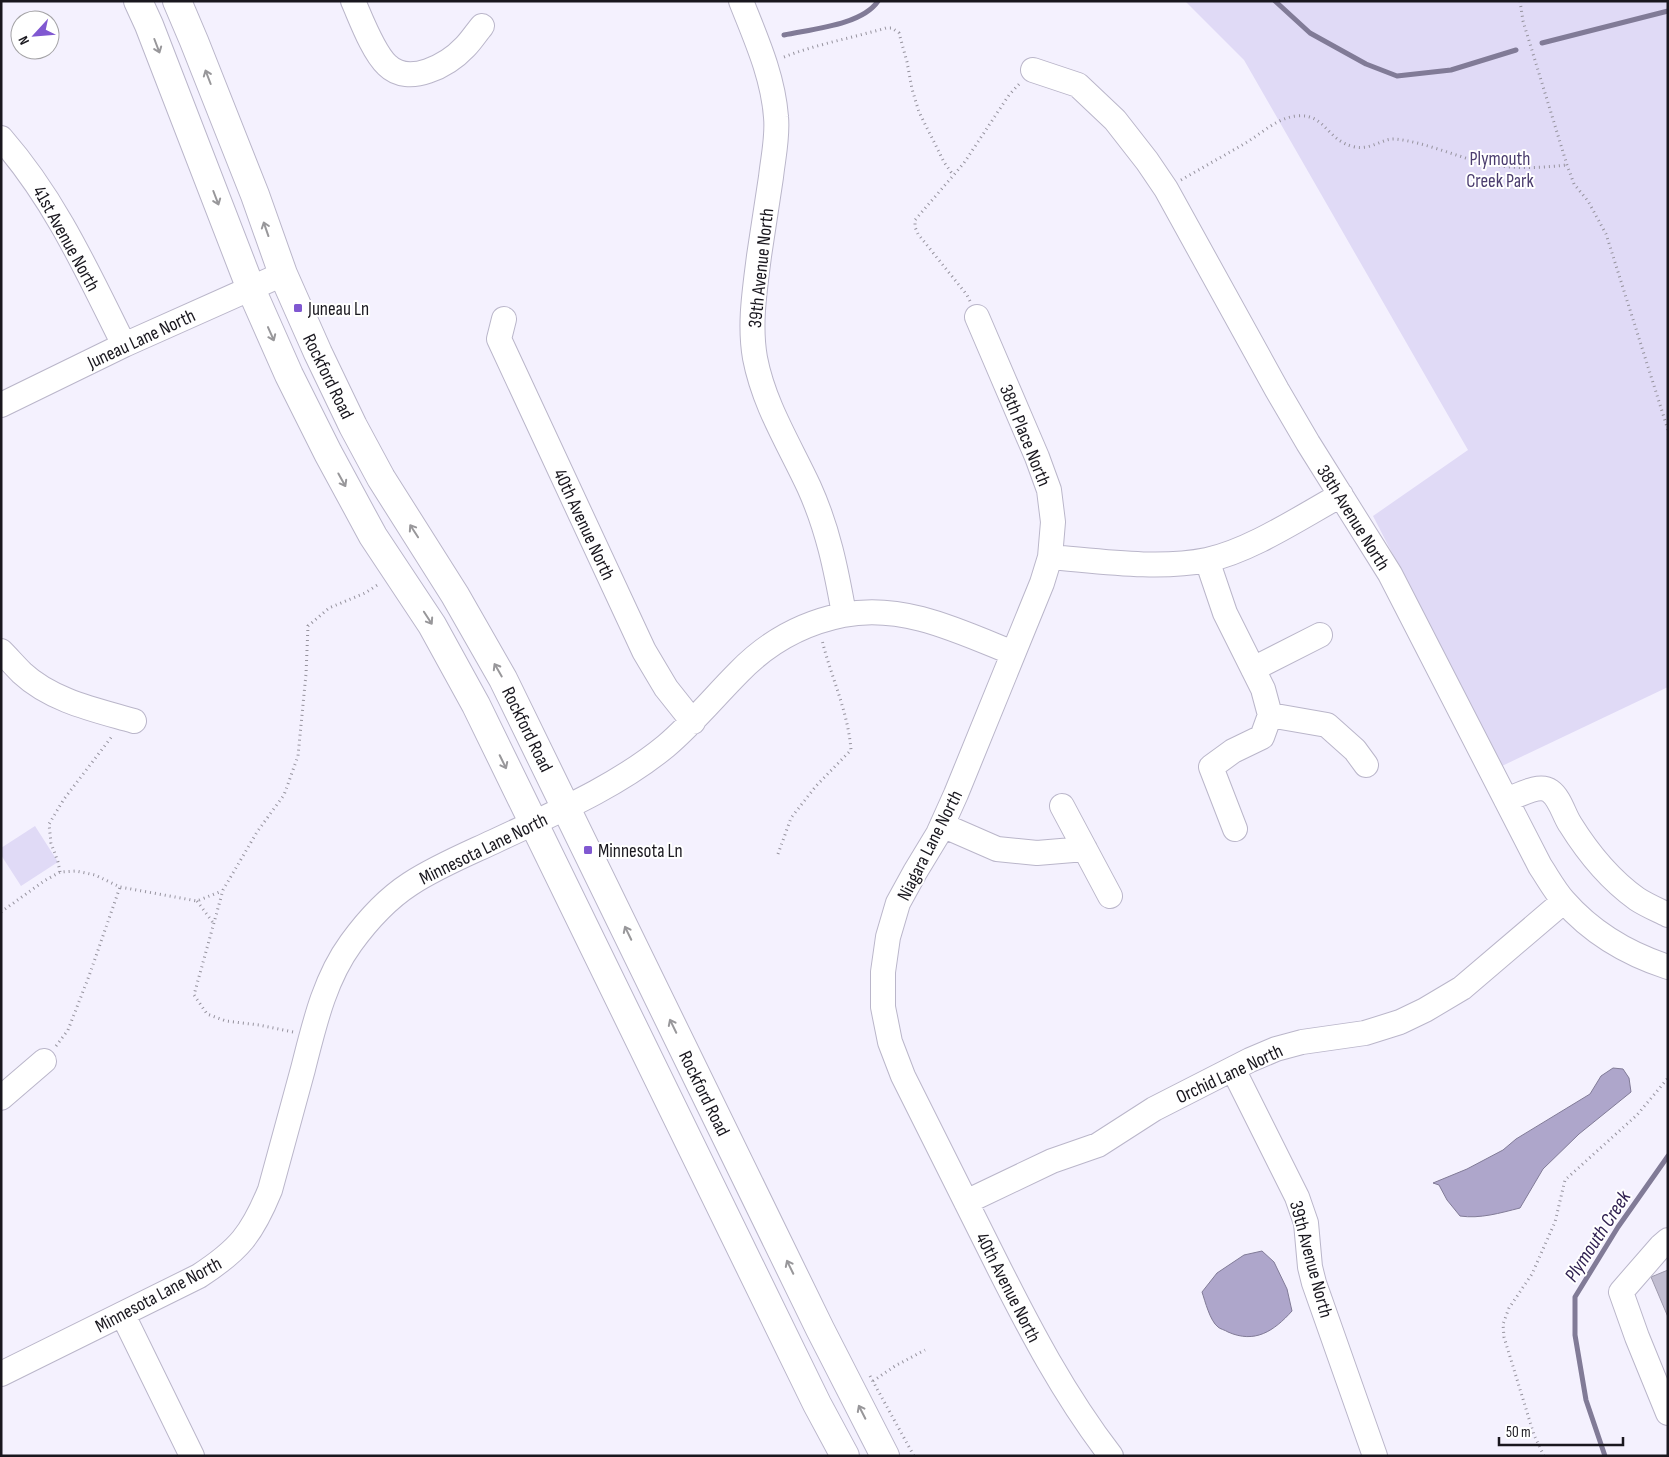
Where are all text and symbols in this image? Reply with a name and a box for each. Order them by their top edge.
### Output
north arrow [10,10,60,60]
text: N [14,33,33,48]
one-way arrow [153,38,162,53]
one-way arrow [203,70,212,85]
park label: Plymouth Creek Park [1466,148,1535,193]
street label: 41st Avenue North [27,182,104,295]
one-way arrow [212,190,221,205]
street label: 39th Avenue North [744,207,779,329]
one-way arrow [261,221,270,237]
place label: Juneau Ln [307,298,369,321]
marker: Juneau Ln [292,302,304,314]
street label: Juneau Lane North [83,304,199,375]
one-way arrow [266,326,276,341]
street label: Rockford Road [297,330,358,423]
street label: 38th Place North [994,381,1055,490]
street label: 38th Avenue North [1311,461,1394,575]
street label: 40th Avenue North [548,465,619,584]
one-way arrow [338,472,348,486]
one-way arrow [408,525,418,539]
one-way arrow [422,611,433,625]
one-way arrow [493,663,503,677]
street label: Rockford Road [496,683,557,776]
one-way arrow [499,754,509,769]
street label: Niagara Lane North [893,787,968,905]
street label: Minnesota Lane North [416,808,552,890]
place label: Minnesota Ln [598,840,683,863]
marker: Minnesota Ln [582,844,594,856]
one-way arrow [622,926,632,941]
one-way arrow [668,1019,677,1034]
street label: Orchid Lane North [1173,1040,1287,1109]
street label: Rockford Road [673,1047,734,1140]
water label: Plymouth Creek [1560,1186,1636,1287]
street label: 39th Avenue North [1284,1198,1337,1320]
street label: 40th Avenue North [970,1229,1045,1346]
street label: Minnesota Lane North [92,1252,226,1338]
one-way arrow [785,1260,794,1275]
one-way arrow [857,1405,867,1420]
scale bar [1499,1414,1623,1446]
text: 50 m [1506,1423,1531,1442]

